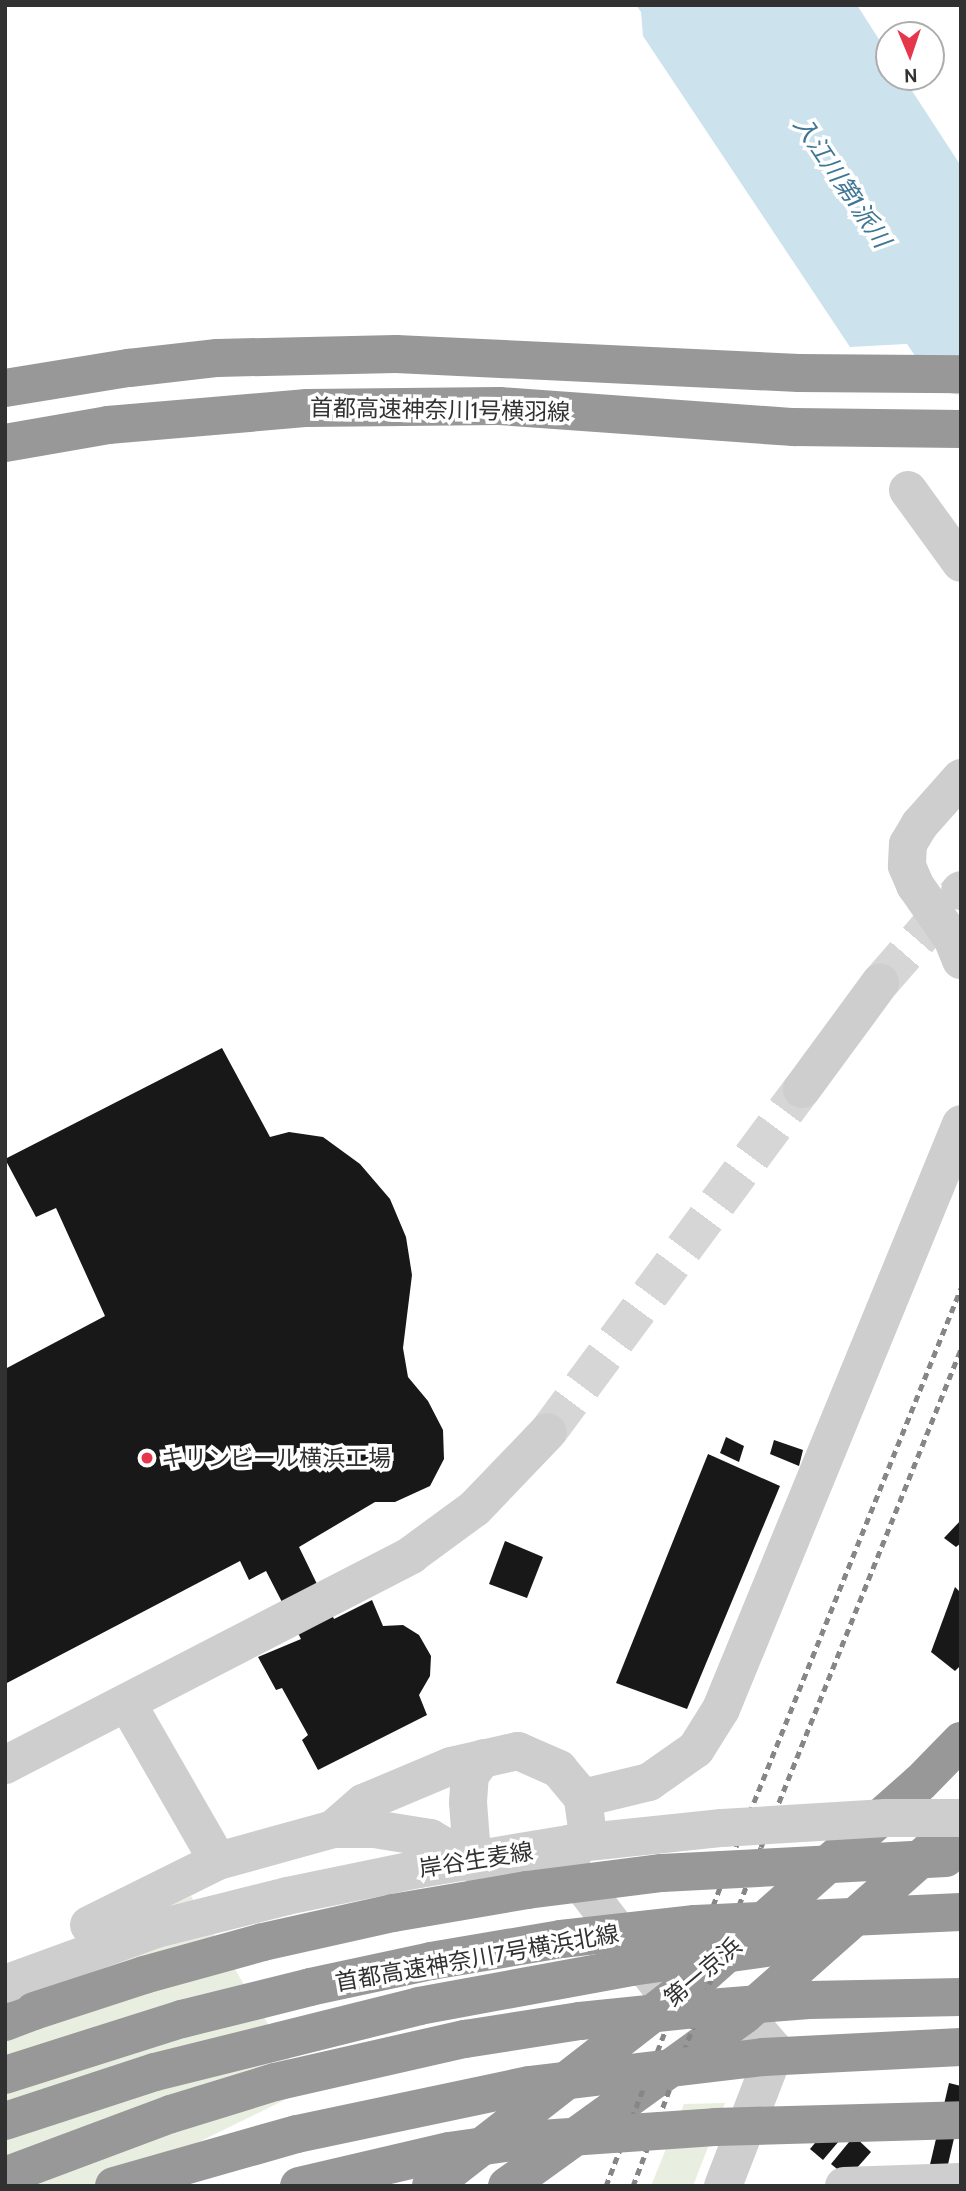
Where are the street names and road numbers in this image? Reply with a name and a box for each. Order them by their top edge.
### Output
street label: 首都高速神奈川1号横羽線 [310,394,570,426]
street label: 岸谷生麦線 [417,1837,535,1883]
street label: 首都高速神奈川7号横浜北線 [333,1919,621,1997]
street label: 第一京浜 [659,1932,747,2012]

